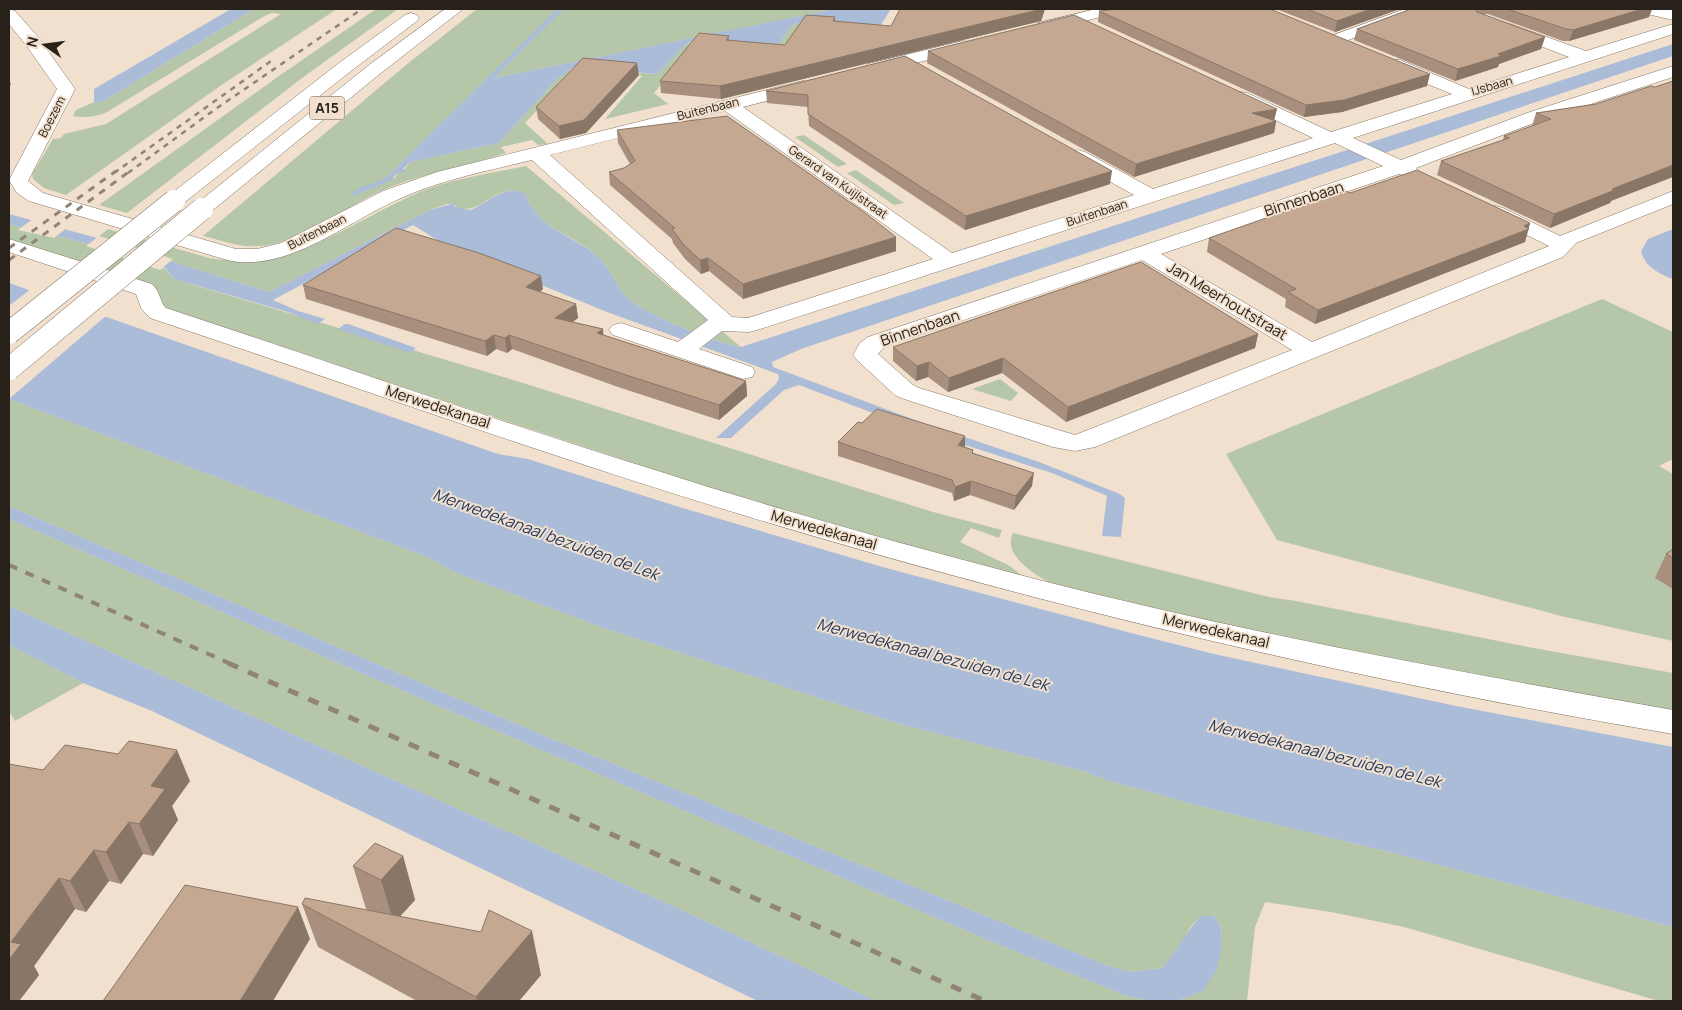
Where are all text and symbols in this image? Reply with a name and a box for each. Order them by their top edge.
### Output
north arrow [20,20,70,70]
text: N [21,35,42,49]
street label: IJsbaan [1469,72,1515,100]
street label: Boezem [34,93,69,140]
street label: Buitenbaan [675,93,741,124]
road number: A15 [310,96,344,120]
street label: Gerard van Kuijlstraat [785,141,891,222]
street label: Binnenbaan [1261,176,1346,221]
street label: Buitenbaan [1064,195,1130,230]
street label: Buitenbaan [285,210,349,254]
street label: Jan Meerhoutstraat [1163,256,1291,345]
street label: Binnenbaan [877,304,962,351]
street label: Merwedekanaal [383,380,493,433]
water label: Merwedekanaal bezuiden de Lek [430,483,664,586]
street label: Merwedekanaal [769,504,880,555]
street label: Merwedekanaal [1161,608,1272,653]
water label: Merwedekanaal bezuiden de Lek [815,612,1053,696]
water label: Merwedekanaal bezuiden de Lek [1206,713,1446,793]

